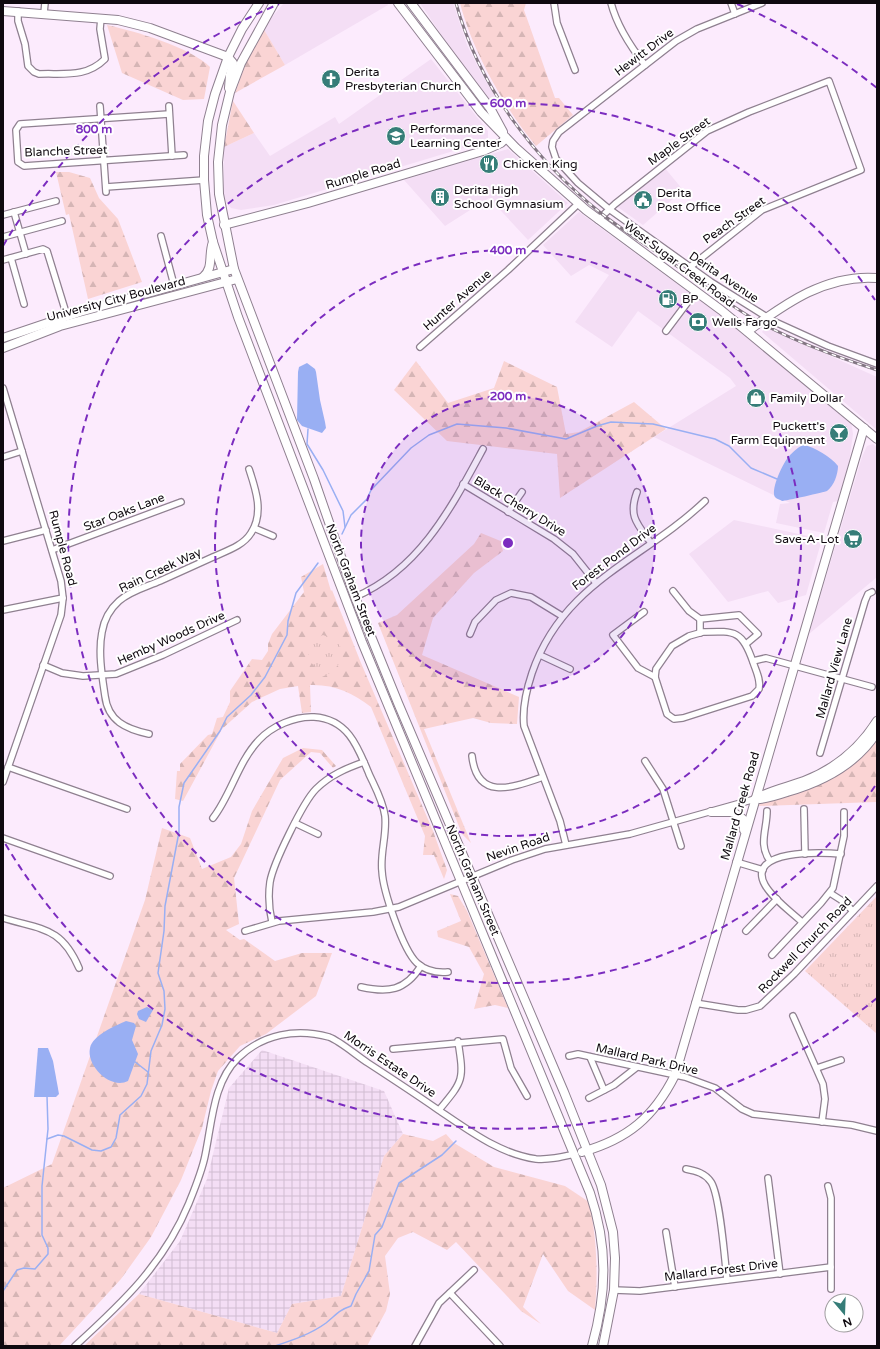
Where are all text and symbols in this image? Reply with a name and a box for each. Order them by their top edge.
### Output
street label: Hewitt Drive [612,25,676,79]
place label: Derita Presbyterian Church [345,65,461,93]
church icon: Derita Presbyterian Church [320,68,342,90]
text: 600 m [490,96,526,110]
street label: Maple Street [645,114,713,168]
text: 800 m [76,122,112,136]
place label: Performance Learning Center [410,122,502,150]
school or university icon: Performance Learning Center [385,125,407,147]
street label: Blanche Street [24,143,108,159]
restaurant icon: Chicken King [478,153,500,175]
street label: Rumple Road [324,156,402,192]
place label: Chicken King [503,157,578,171]
place label: Derita High School Gymnasium [454,183,563,211]
building icon: Derita High School Gymnasium [429,186,451,208]
place label: Derita Post Office [657,186,721,214]
public building icon: Derita Post Office [632,189,654,211]
street label: Peach Street [700,193,768,247]
street label: West Sugar Creek Road [621,218,737,310]
text: 400 m [490,243,526,257]
street label: Derita Avenue [687,249,761,305]
street label: Hunter Avenue [420,267,494,333]
street label: University City Boulevard [45,274,187,324]
fuel station icon: BP [657,288,679,310]
place label: BP [682,292,698,306]
bank icon: Wells Fargo [687,311,709,333]
place label: Wells Fargo [712,315,778,329]
shop icon: Family Dollar [745,387,767,409]
text: 200 m [490,389,526,403]
place label: Family Dollar [770,391,843,405]
place label: Puckett's Farm Equipment [731,419,825,447]
bar icon: Puckett's Farm Equipment [828,422,850,444]
street label: Black Cherry Drive [471,473,569,539]
street label: Star Oaks Lane [82,490,167,534]
street label: Rumple Road [46,509,80,587]
street label: Forest Pond Drive [569,521,659,593]
street label: North Graham Street [323,522,379,639]
supermarket icon: Save-A-Lot [842,528,864,550]
place label: Save-A-Lot [775,532,839,546]
centre of rings [501,536,515,550]
street label: Rain Creek Way [117,545,204,595]
street label: Hemby Woods Drive [115,608,227,668]
street label: Mallard View Lane [813,616,855,720]
street label: Mallard Creek Road [718,750,762,862]
street label: North Graham Street [443,822,503,938]
street label: Nevin Road [484,830,552,864]
street label: Rockwell Church Road [755,894,855,996]
street label: Morris Estate Drive [341,1028,439,1100]
street label: Mallard Park Drive [595,1040,700,1078]
street label: Mallard Forest Drive [663,1256,779,1284]
north arrow [824,1293,864,1333]
text: N [841,1314,853,1330]

